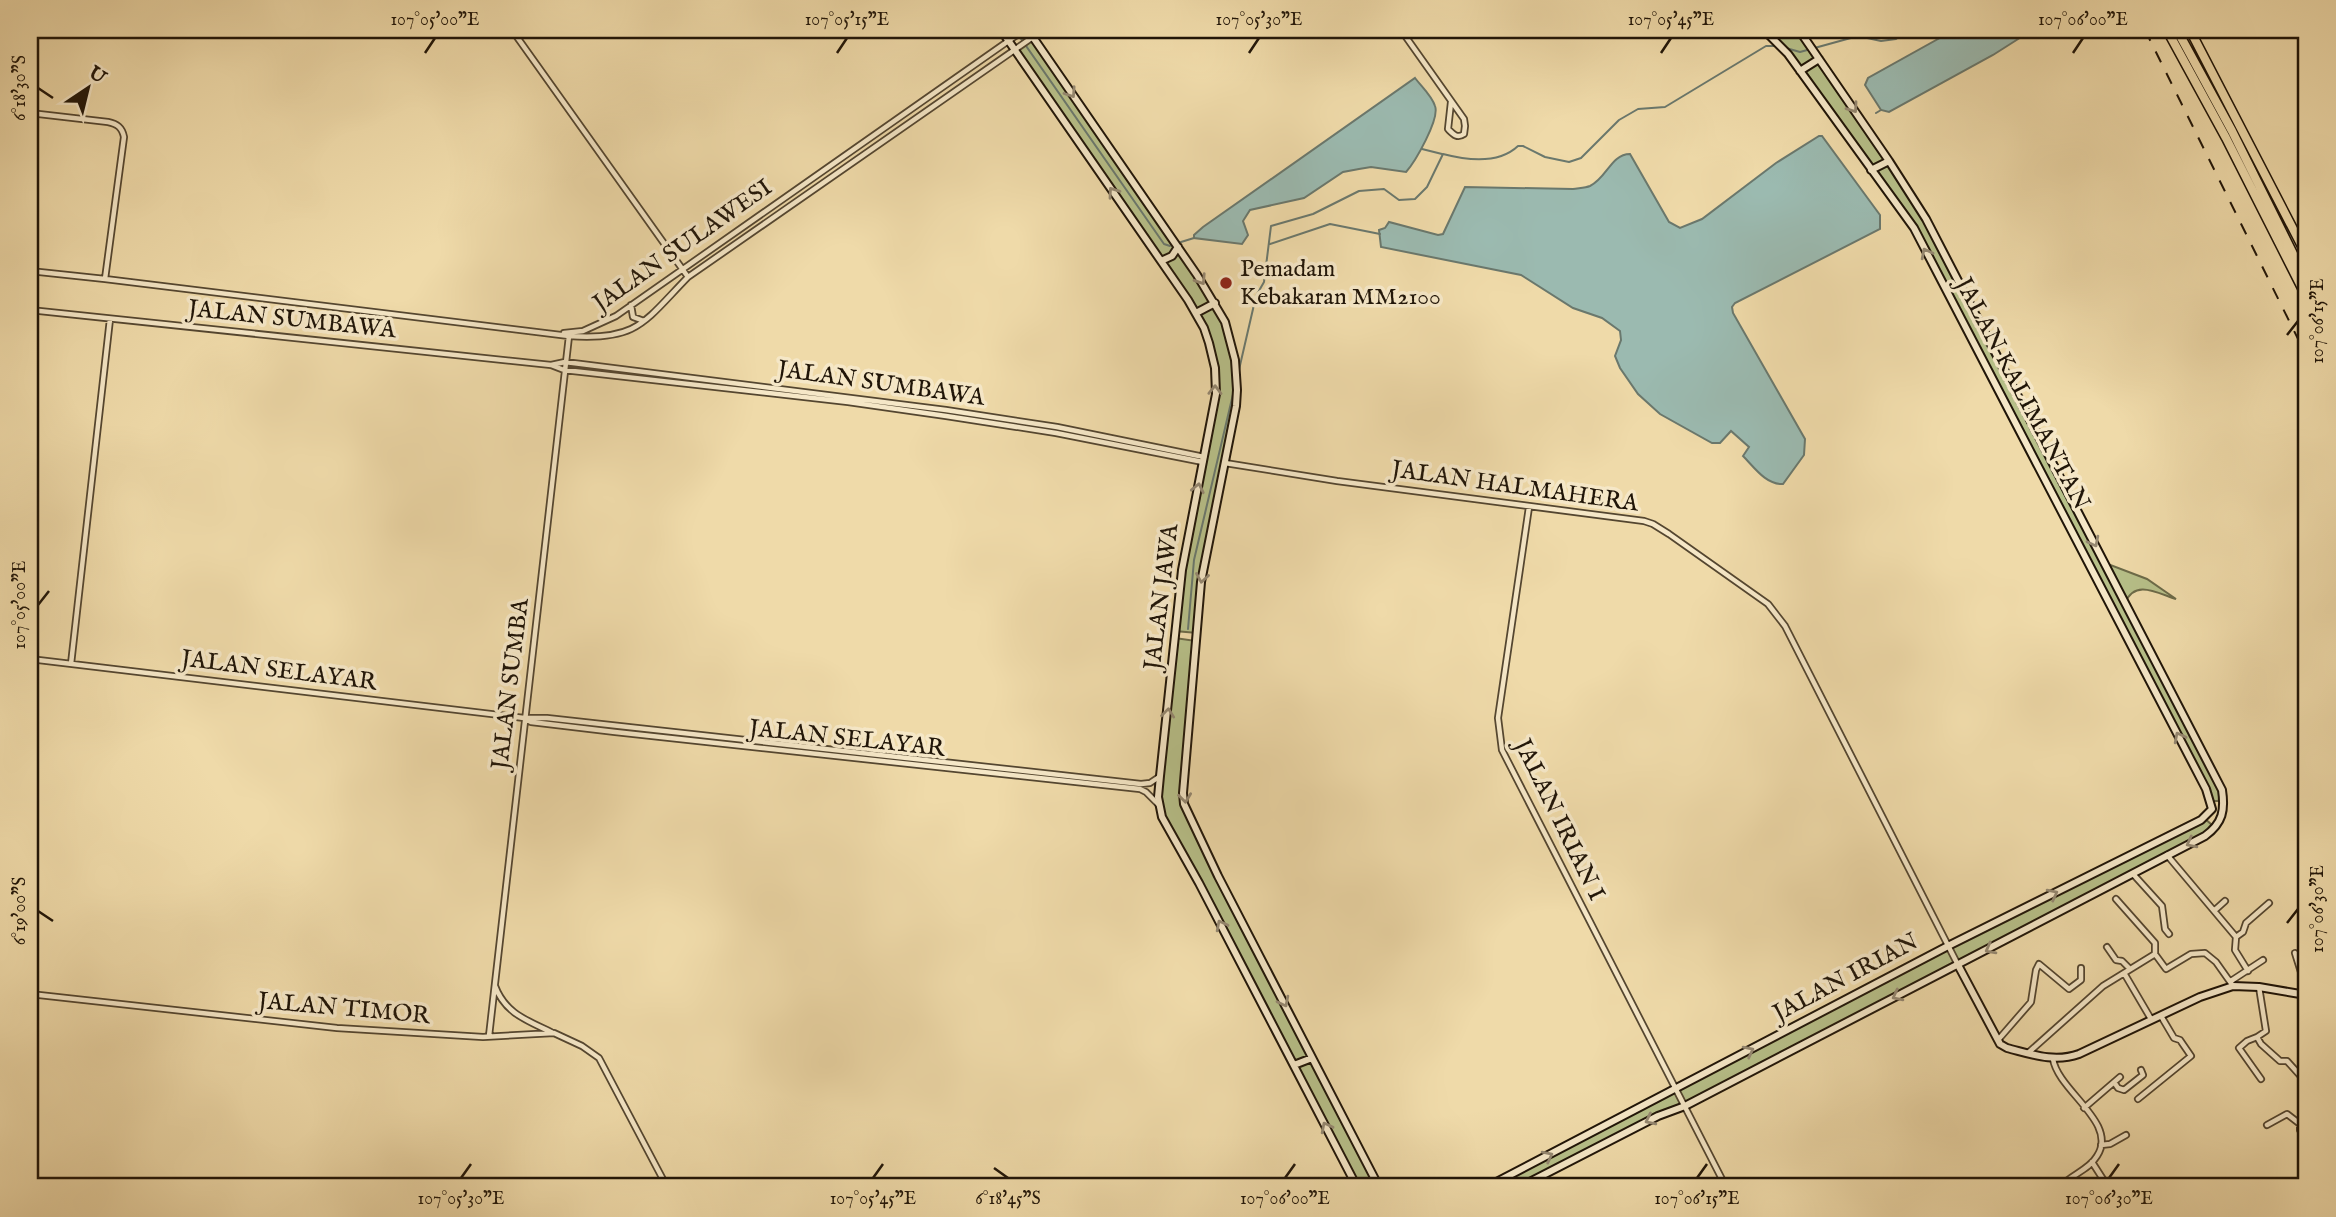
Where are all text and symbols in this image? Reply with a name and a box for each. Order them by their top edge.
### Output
text: 107°05'00"E [390,9,480,32]
text: 107°05'15"E [805,9,889,32]
text: 107°05'30"E [1216,9,1302,32]
text: 107°05'45"E [1628,9,1714,32]
text: 107°06'00"E [2038,9,2128,32]
north arrow [52,52,122,122]
text: 6°18'30"S [9,55,32,121]
text: U [82,61,111,91]
one-way arrow [1063,86,1076,99]
one-way arrow [1845,100,1857,113]
street label: JALAN SULAWESI [585,173,779,321]
one-way arrow [1109,187,1121,200]
one-way arrow [1921,247,1935,260]
place label: Pemadam Kebakaran MM2100 [1240,254,1441,313]
street label: JALAN KALIMANTAN [1946,270,2097,516]
one-way arrow [1192,273,1205,286]
marker: Pemadam Kebakaran MM2100 [1218,275,1234,291]
text: 107°06'15"E [2307,278,2330,364]
street label: JALAN SUMBAWA [183,293,398,346]
street label: JALAN SUMBAWA [772,354,987,414]
one-way arrow [1208,384,1223,395]
street label: JALAN HALMAHERA [1387,454,1641,520]
one-way arrow [1189,482,1204,494]
street label: JALAN JAWA [1137,521,1186,675]
one-way arrow [2086,535,2100,547]
text: 107°05'00"E [9,560,32,650]
one-way arrow [1195,573,1210,584]
street label: JALAN SUMBA [485,596,537,774]
street label: JALAN SELAYAR [176,643,379,698]
one-way arrow [1160,707,1175,719]
street label: JALAN SELAYAR [745,713,947,765]
street label: JALAN IRIAN I [1505,731,1612,906]
one-way arrow [2174,732,2187,744]
one-way arrow [1177,792,1192,804]
one-way arrow [2186,834,2198,848]
text: 107°06'30"E [2307,865,2330,953]
text: 6°19'00"S [9,877,32,945]
one-way arrow [2046,888,2058,902]
one-way arrow [1216,920,1229,932]
street label: JALAN IRIAN [1765,927,1924,1031]
one-way arrow [1985,940,1997,954]
street label: JALAN TIMOR [254,986,432,1032]
one-way arrow [1892,987,1904,1001]
one-way arrow [1275,995,1289,1007]
one-way arrow [1742,1046,1754,1059]
one-way arrow [1645,1112,1657,1126]
one-way arrow [1320,1121,1334,1134]
one-way arrow [1540,1151,1553,1165]
text: 107°05'30"E [418,1188,504,1211]
text: 107°05'45"E [830,1188,916,1211]
text: 6°18'45"S [975,1188,1041,1211]
text: 107°06'00"E [1240,1188,1330,1211]
text: 107°06'15"E [1654,1188,1740,1211]
text: 107°06'30"E [2065,1188,2153,1211]

